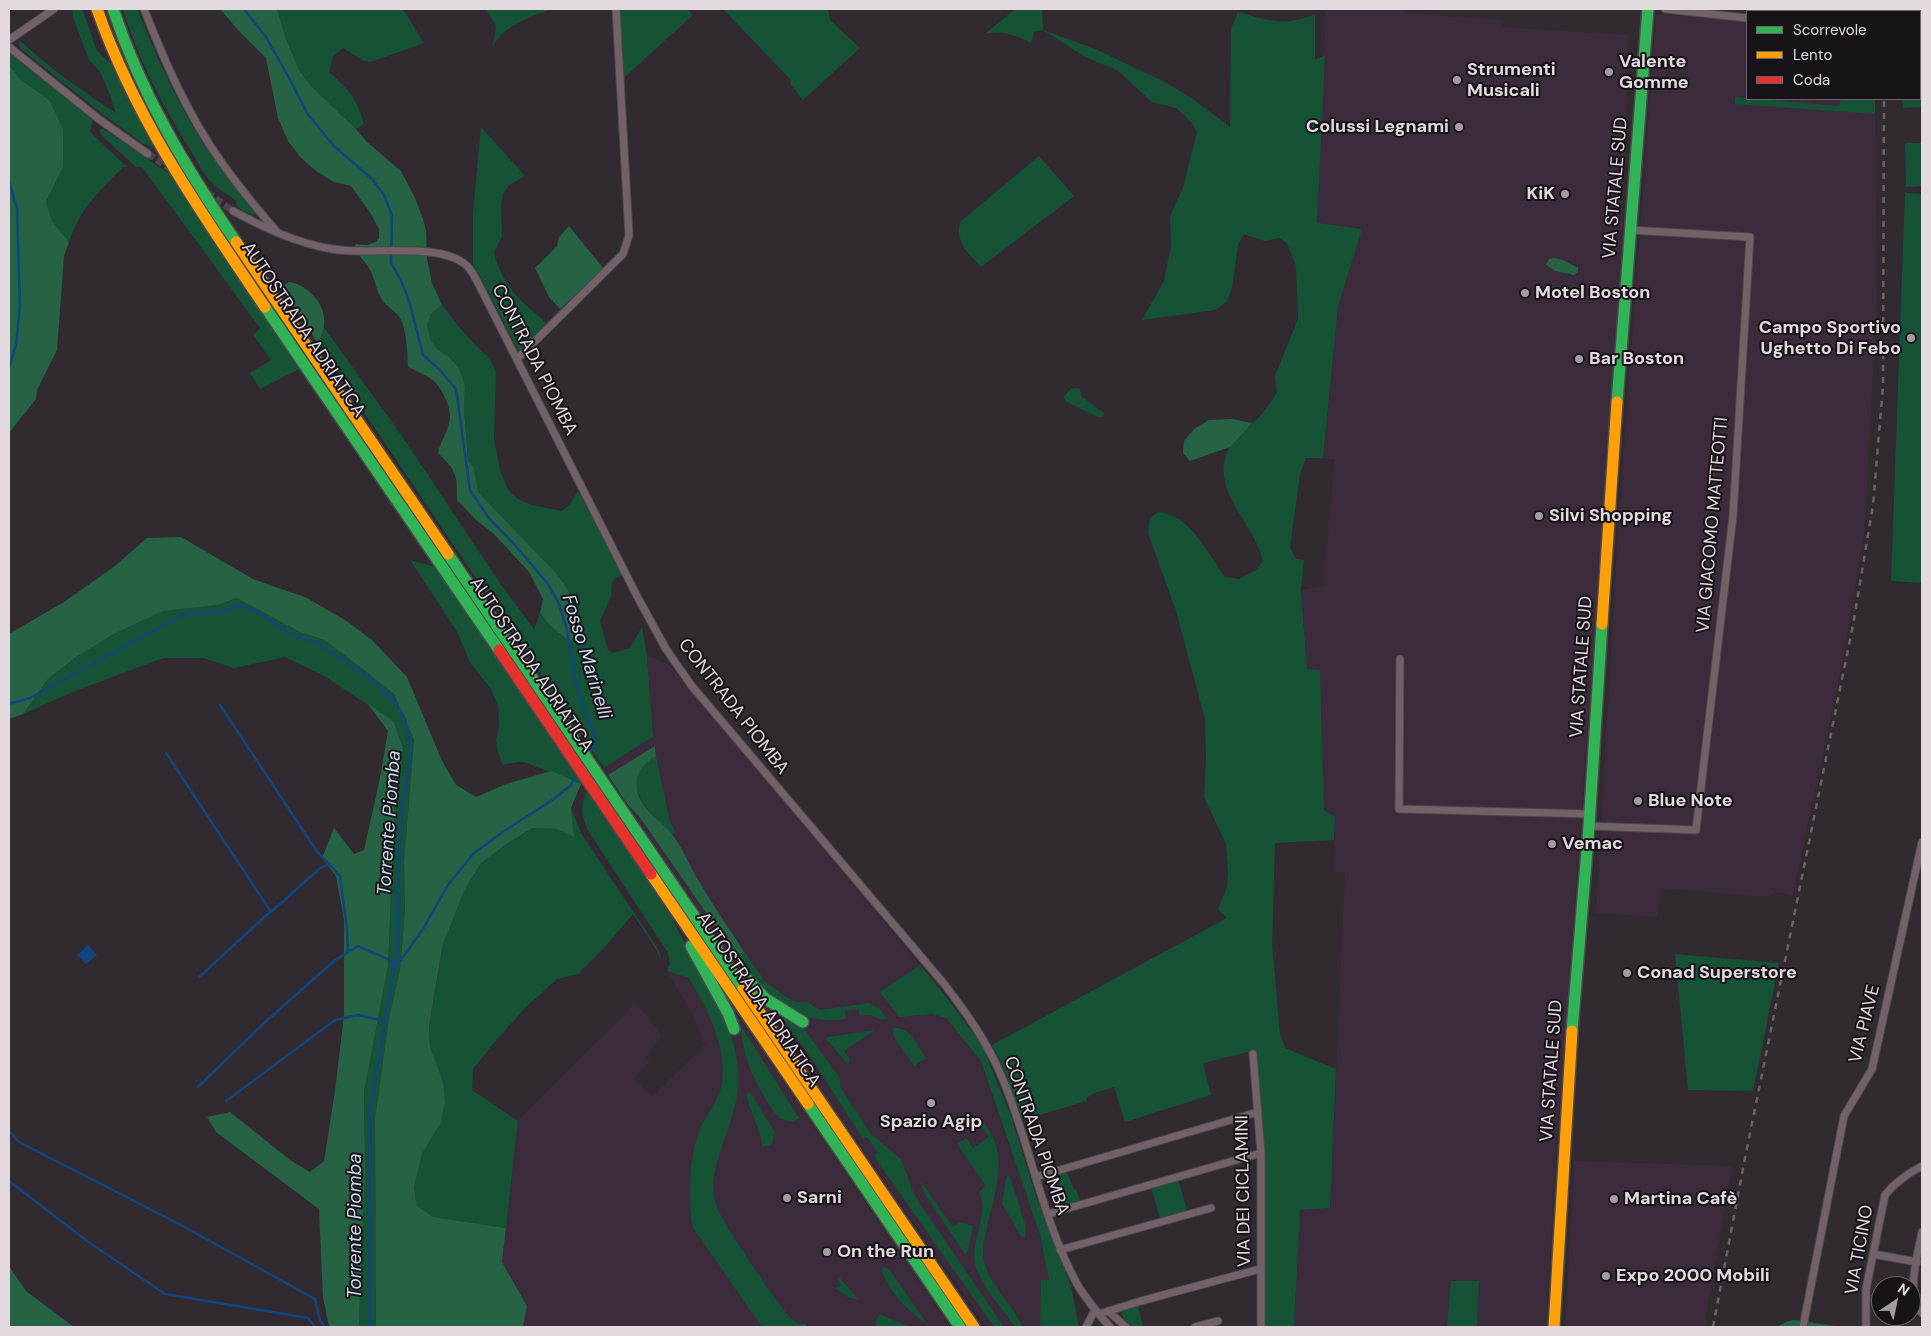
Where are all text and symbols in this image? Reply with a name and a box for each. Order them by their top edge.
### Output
legend [1746,10,1921,100]
text: Scorrevole [1793,20,1867,40]
text: Lento [1793,45,1832,65]
place label: Valente Gomme [1619,51,1689,94]
place label: Strumenti Musicali [1467,59,1556,102]
marker: Valente Gomme [1603,66,1615,78]
text: Coda [1793,70,1830,90]
marker: Strumenti Musicali [1451,74,1463,86]
place label: Colussi Legnami [1306,116,1449,138]
street label: VIA STATALE SUD [1599,116,1633,260]
marker: Colussi Legnami [1453,121,1465,133]
place label: KiK [1527,183,1555,205]
marker: KiK [1559,188,1571,200]
street label: AUTOSTRADA ADRIATICA [236,238,370,422]
street label: CONTRADA PIOMBA [487,281,581,439]
place label: Motel Boston [1535,282,1650,304]
marker: Motel Boston [1519,287,1531,299]
place label: Campo Sportivo Ughetto Di Febo [1759,317,1901,359]
marker: Campo Sportivo Ughetto Di Febo [1905,332,1917,344]
place label: Bar Boston [1589,348,1684,370]
marker: Bar Boston [1573,353,1585,365]
street label: VIA GIACOMO MATTEOTTI [1693,416,1733,634]
place label: Silvi Shopping [1549,505,1672,527]
marker: Silvi Shopping [1533,510,1545,522]
street label: AUTOSTRADA ADRIATICA [464,573,598,757]
water label: Fosso Marinelli [556,592,616,722]
street label: VIA STATALE SUD [1566,595,1598,739]
street label: CONTRADA PIOMBA [673,635,793,779]
water label: Torrente Piomba [374,750,406,896]
place label: Blue Note [1648,790,1733,812]
marker: Blue Note [1632,795,1644,807]
place label: Vemac [1562,833,1623,855]
marker: Vemac [1546,838,1558,850]
street label: AUTOSTRADA ADRIATICA [691,908,825,1092]
place label: Conad Superstore [1637,962,1797,984]
marker: Conad Superstore [1621,967,1633,979]
street label: VIA PIAVE [1845,983,1885,1065]
street label: VIA STATALE SUD [1536,999,1568,1143]
street label: CONTRADA PIOMBA [999,1054,1073,1218]
marker: Spazio Agip [925,1097,937,1109]
place label: Spazio Agip [880,1111,982,1133]
street label: VIA DEI CICLAMINI [1232,1115,1256,1267]
water label: Torrente Piomba [345,1153,367,1299]
place label: Sarni [797,1187,842,1209]
place label: Martina Cafè [1624,1188,1737,1210]
marker: Sarni [781,1192,793,1204]
marker: Martina Cafè [1608,1193,1620,1205]
street label: VIA TICINO [1841,1203,1879,1297]
place label: On the Run [837,1241,934,1263]
marker: On the Run [821,1246,833,1258]
place label: Expo 2000 Mobili [1616,1265,1770,1287]
marker: Expo 2000 Mobili [1600,1270,1612,1282]
north arrow [1871,1276,1921,1326]
text: N [1895,1279,1913,1300]

